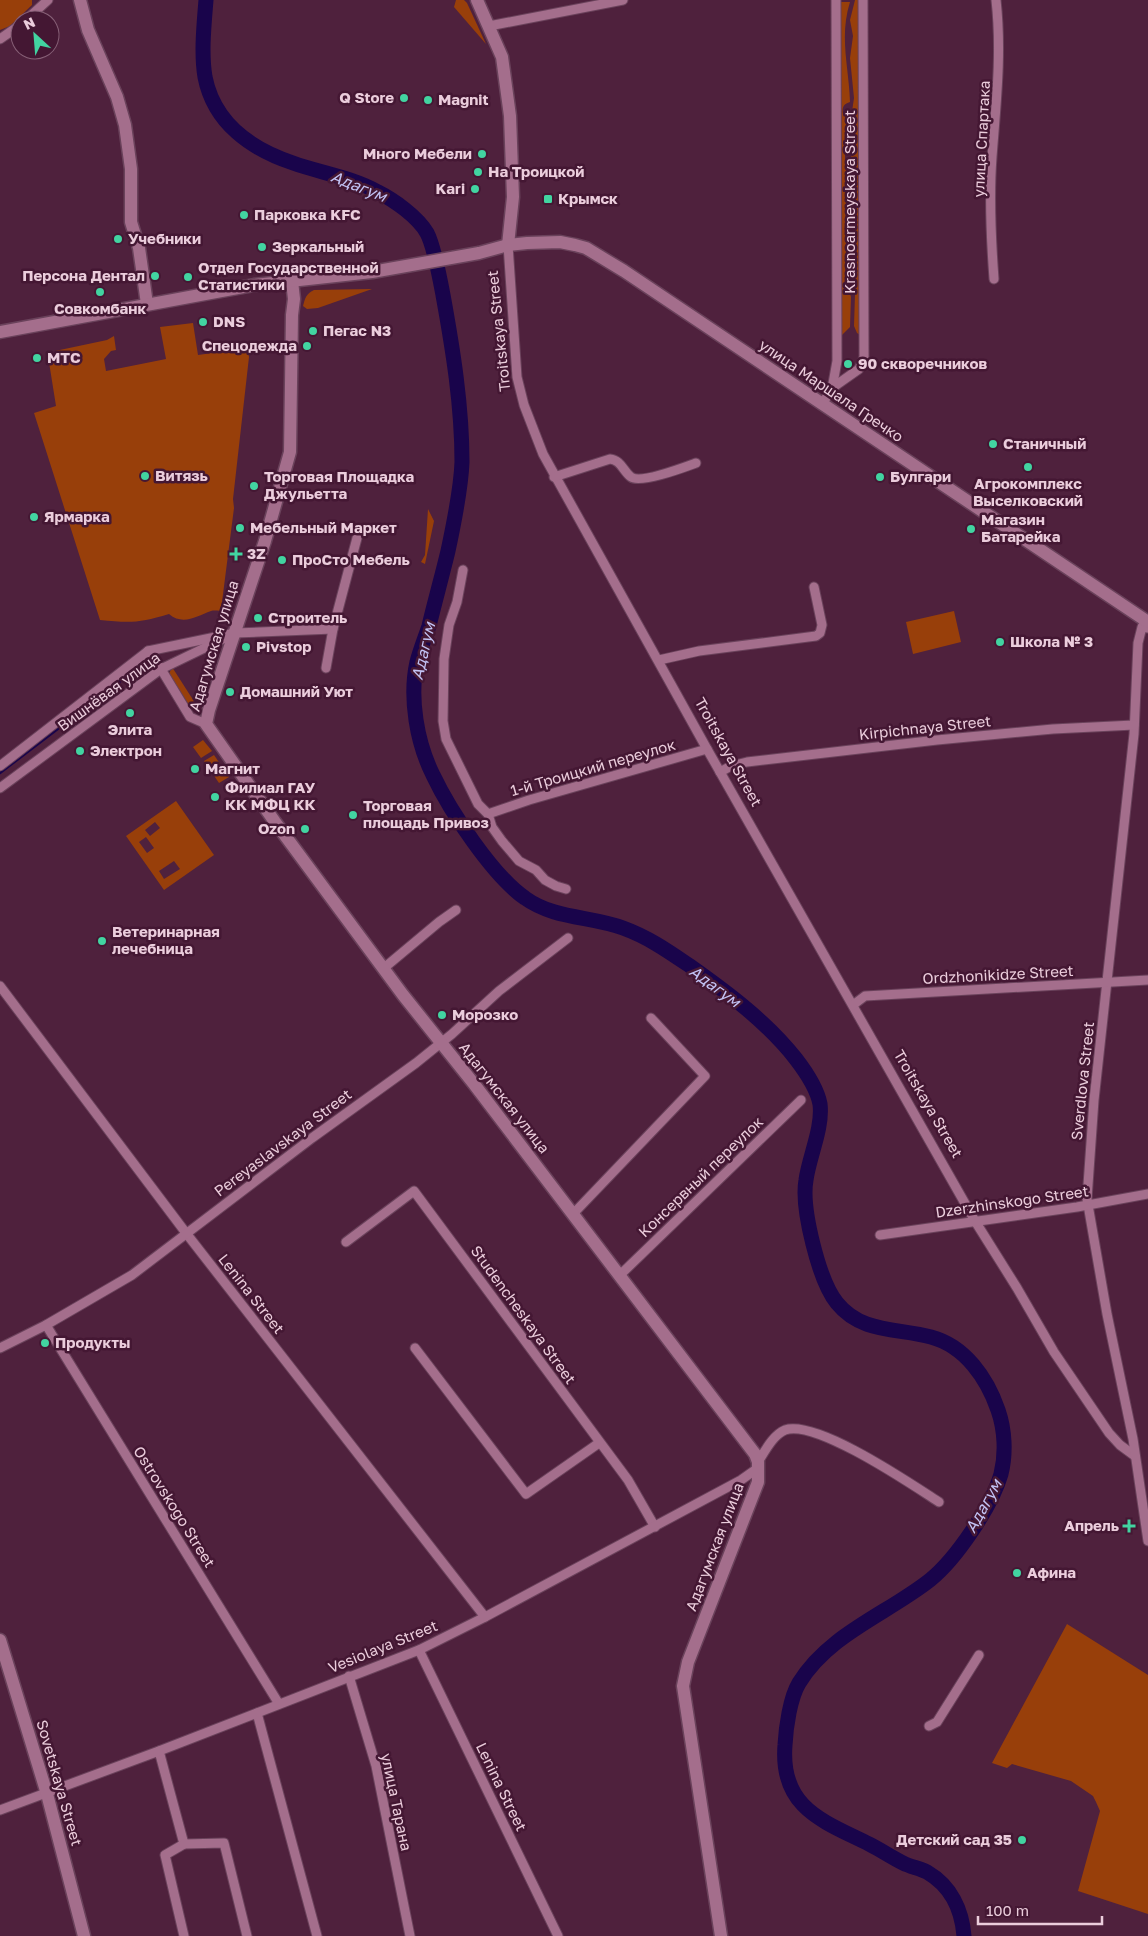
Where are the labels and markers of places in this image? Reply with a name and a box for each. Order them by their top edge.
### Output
place label: Q Store [339,88,394,106]
place label: Magnit [438,90,488,108]
marker: Q Store [398,92,410,104]
marker: Magnit [422,94,434,106]
place label: Много Мебели [363,144,472,162]
marker: Много Мебели [476,148,488,160]
place label: На Троицкой [488,162,584,180]
marker: На Троицкой [472,166,484,178]
place label: Kari [436,179,465,197]
marker: Kari [469,183,481,195]
place label: Крымск [558,189,618,207]
marker: Крымск [542,193,554,205]
place label: Парковка KFC [254,205,361,223]
marker: Парковка KFC [238,209,250,221]
place label: Учебники [128,229,201,247]
marker: Учебники [112,233,124,245]
place label: Зеркальный [272,237,364,255]
marker: Зеркальный [256,241,268,253]
place label: Отдел Государственной Статистики [198,258,379,293]
place label: Персона Дентал [22,266,145,284]
marker: Персона Дентал [149,270,161,282]
marker: Отдел Государственной Статистики [182,271,194,283]
marker: Совкомбанк [94,286,106,298]
place label: Совкомбанк [54,299,146,317]
place label: DNS [213,312,245,330]
marker: DNS [197,316,209,328]
place label: Пегас N3 [323,321,391,339]
marker: Пегас N3 [307,325,319,337]
place label: Спецодежда [202,336,297,354]
marker: Спецодежда [301,340,313,352]
place label: МТС [47,348,81,366]
marker: МТС [31,352,43,364]
place label: 90 скворечников [858,354,987,372]
marker: 90 скворечников [842,358,854,370]
place label: Станичный [1003,434,1086,452]
marker: Станичный [987,438,999,450]
marker: Агрокомплекс Выселковский [1022,461,1034,473]
place label: Витязь [155,466,208,484]
place label: Торговая Площадка Джульетта [264,467,415,502]
place label: Булгари [890,467,951,485]
marker: Витязь [139,470,151,482]
marker: Булгари [874,471,886,483]
place label: Агрокомплекс Выселковский [973,474,1083,509]
marker: Торговая Площадка Джульетта [248,480,260,492]
place label: Ярмарка [44,507,110,525]
place label: Магазин Батарейка [981,510,1061,545]
marker: Ярмарка [28,511,40,523]
place label: Мебельный Маркет [250,518,397,536]
marker: Мебельный Маркет [234,522,246,534]
marker: Магазин Батарейка [965,523,977,535]
place label: 3Z [247,544,266,562]
marker: 3Z [229,547,243,561]
place label: ПроСто Мебель [292,550,410,568]
marker: ПроСто Мебель [276,554,288,566]
place label: Строитель [268,608,347,626]
marker: Строитель [252,612,264,624]
place label: Школа № 3 [1010,632,1093,650]
marker: Школа № 3 [994,636,1006,648]
place label: Pivstop [256,637,312,655]
marker: Pivstop [240,641,252,653]
place label: Домашний Уют [240,682,353,700]
marker: Домашний Уют [224,686,236,698]
marker: Элита [124,707,136,719]
place label: Элита [108,720,153,738]
place label: Электрон [90,741,162,759]
marker: Электрон [74,745,86,757]
place label: Магнит [205,759,260,777]
marker: Магнит [189,763,201,775]
place label: Филиал ГАУ КК МФЦ КК [225,778,316,813]
marker: Филиал ГАУ КК МФЦ КК [209,791,221,803]
place label: Торговая площадь Привоз [363,796,489,831]
marker: Торговая площадь Привоз [347,809,359,821]
place label: Ozon [258,819,295,837]
marker: Ozon [299,823,311,835]
place label: Ветеринарная лечебница [112,922,220,957]
marker: Ветеринарная лечебница [96,935,108,947]
place label: Морозко [452,1005,518,1023]
marker: Морозко [436,1009,448,1021]
place label: Продукты [55,1333,130,1351]
marker: Продукты [39,1337,51,1349]
place label: Апрель [1064,1516,1119,1534]
marker: Апрель [1123,1520,1135,1532]
place label: Афина [1027,1563,1076,1581]
marker: Афина [1011,1567,1023,1579]
place label: Детский сад 35 [896,1830,1012,1848]
marker: Детский сад 35 [1016,1834,1028,1846]

